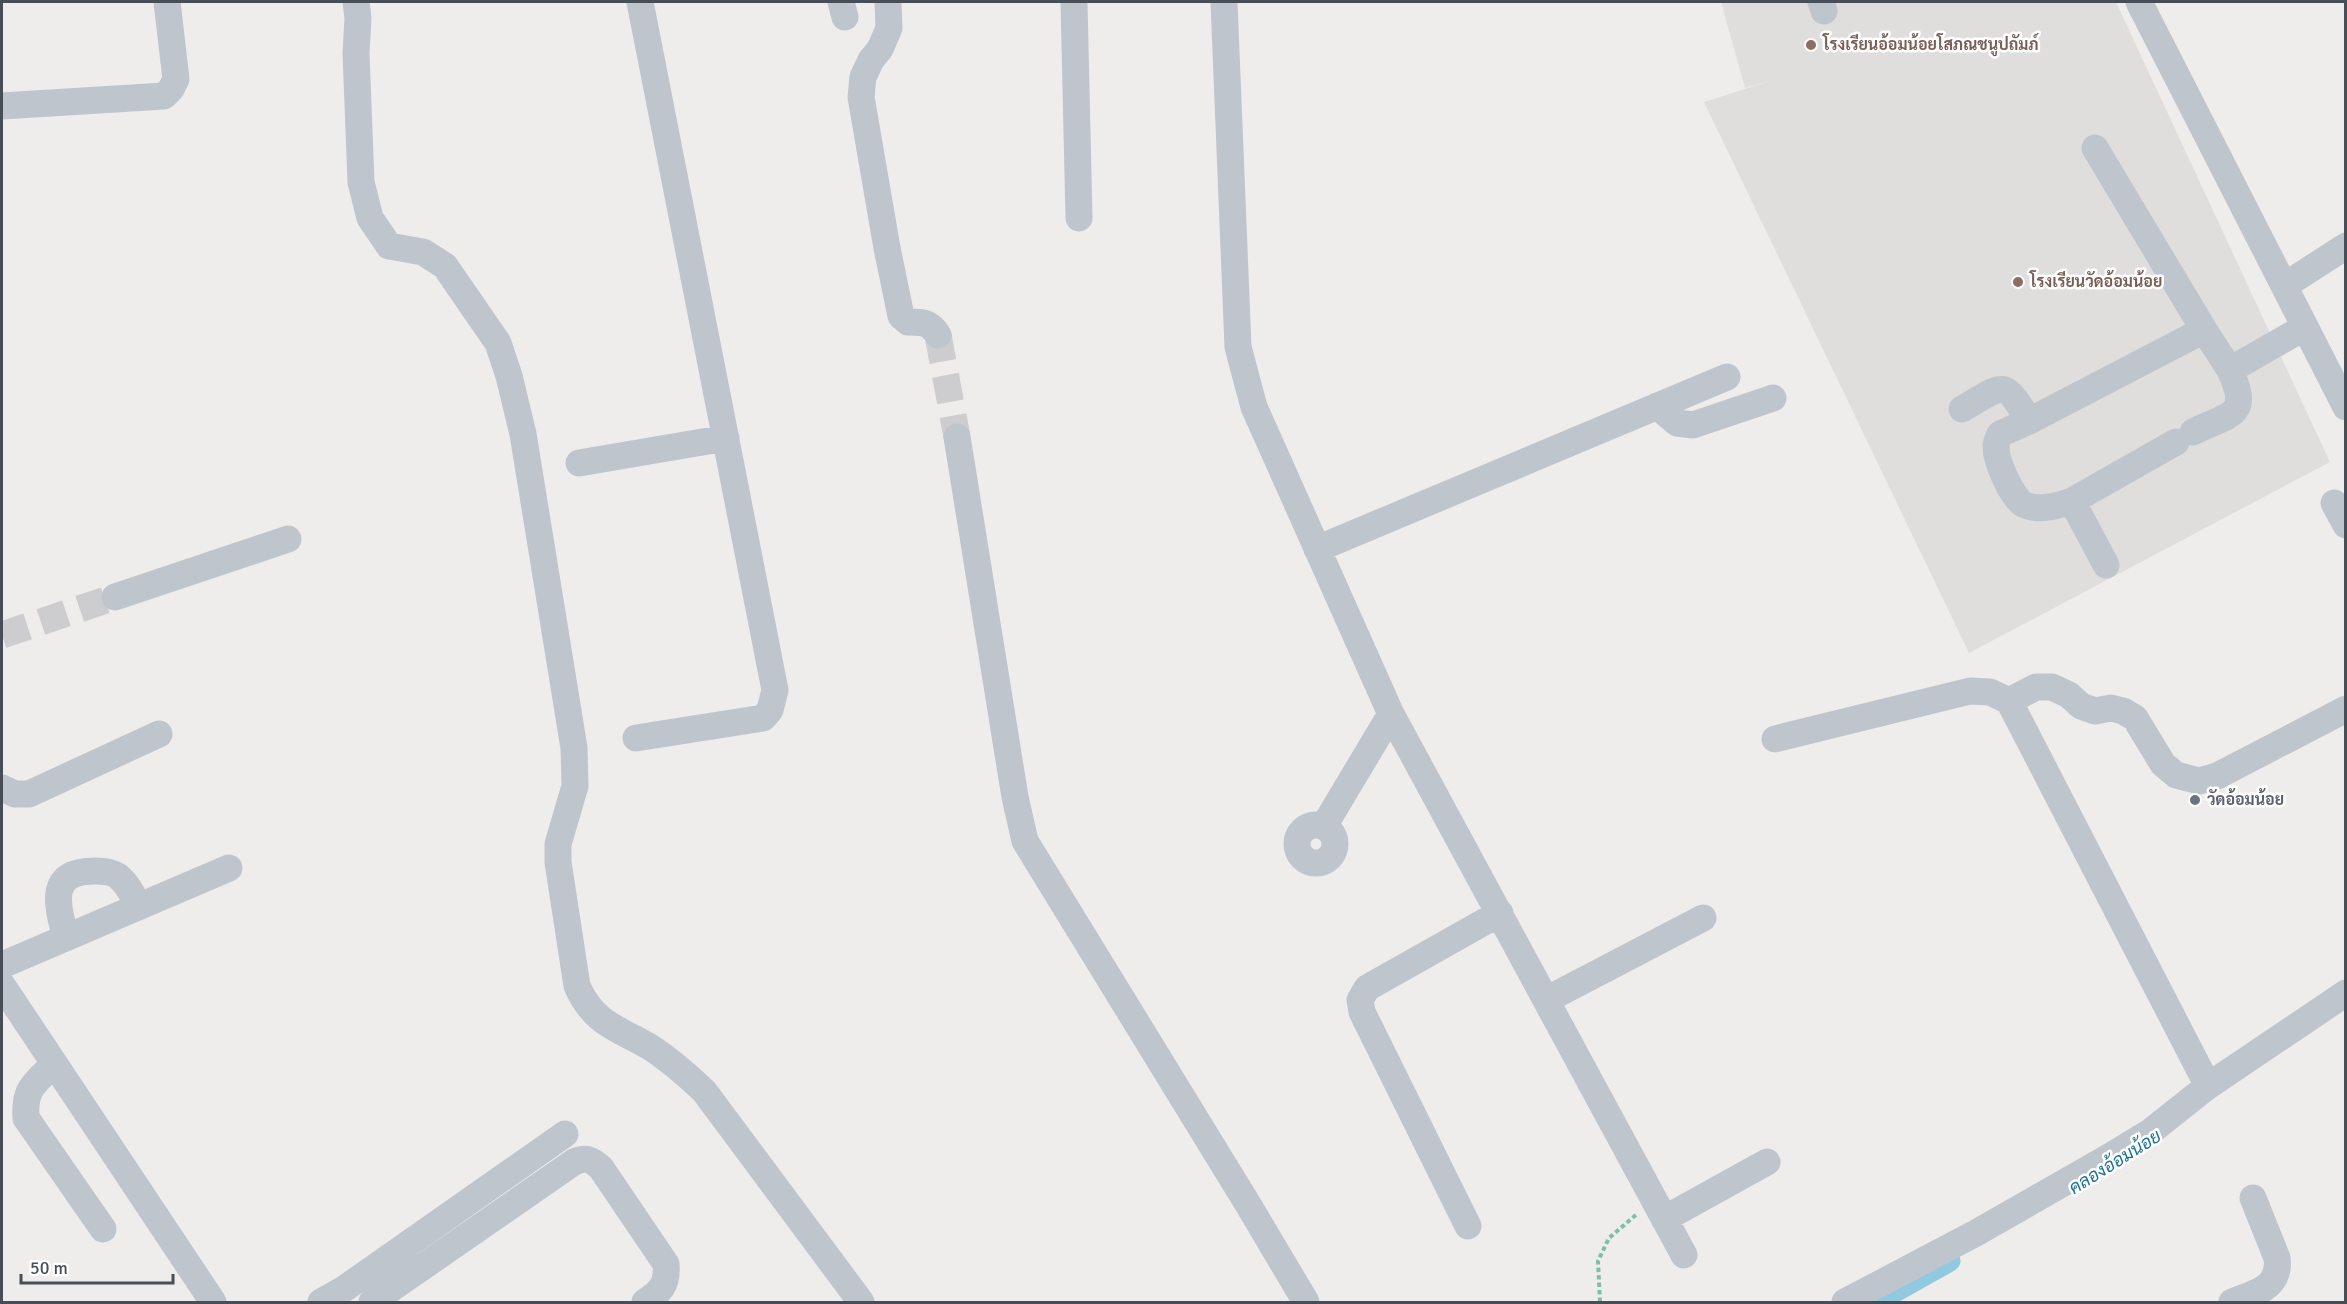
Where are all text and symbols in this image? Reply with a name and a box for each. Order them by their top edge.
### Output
place label: โรงเรียนอ้อมน้อยโสภณชนูปถัมภ์ [1822,33,2039,57]
marker: โรงเรียนอ้อมน้อยโสภณชนูปถัมภ์ [1804,38,1818,52]
place label: โรงเรียนวัดอ้อมน้อย [2029,270,2162,292]
marker: โรงเรียนวัดอ้อมน้อย [2011,275,2025,289]
place label: วัดอ้อมน้อย [2207,788,2284,810]
marker: วัดอ้อมน้อย [2188,793,2202,807]
water label: คลองอ้อมน้อย [2064,1124,2165,1199]
scale bar [21,1247,172,1285]
text: 50 m [30,1257,68,1279]

